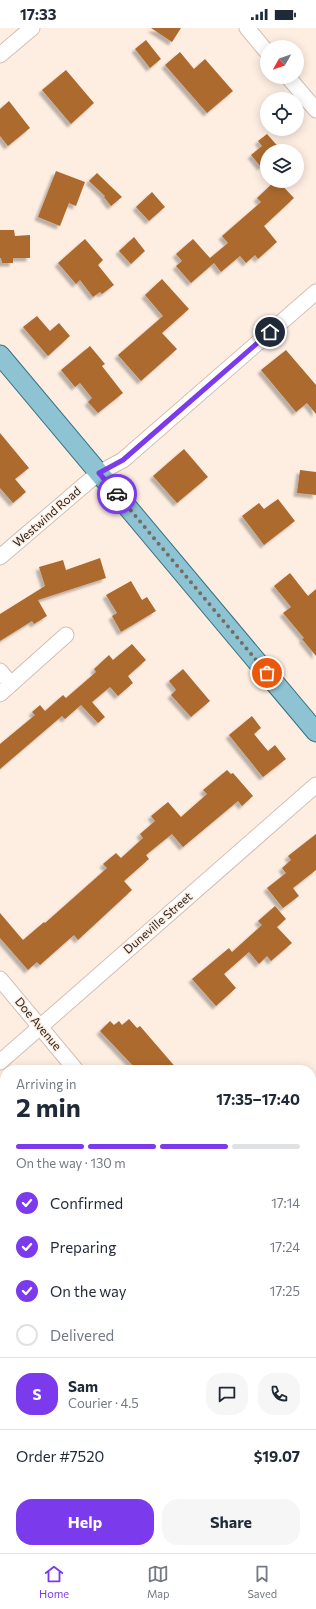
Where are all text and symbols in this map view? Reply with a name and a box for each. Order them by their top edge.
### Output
text: 17:33 [20,5,56,23]
north arrow [260,40,304,84]
map controls [260,40,304,188]
button: locate [260,92,304,136]
button: layers [260,144,304,188]
pin [253,315,287,349]
icon: home [259,321,281,343]
courier [97,474,137,514]
street label: Westwind Road [10,483,83,549]
icon: car [106,483,128,505]
pin [250,656,284,690]
icon: bag [256,662,278,684]
street label: Duneville Street [120,889,195,956]
street label: Doe Avenue [13,994,65,1053]
text: Arriving in [16,1076,76,1092]
text: 17:35–17:40 [216,1090,300,1108]
text: 2 min [16,1091,81,1122]
text: On the way · 130 m [16,1155,126,1171]
icon: check [16,1192,38,1214]
text: Confirmed [50,1194,123,1212]
text: 17:14 [271,1195,300,1211]
icon: check [16,1236,38,1258]
text: Preparing [50,1238,116,1256]
text: 17:24 [270,1239,300,1255]
icon: check [16,1280,38,1302]
text: On the way [50,1282,127,1300]
text: 17:25 [270,1283,300,1299]
text: Delivered [50,1326,114,1344]
button: chat [206,1373,248,1415]
button: phone [258,1373,300,1415]
text: Sam [68,1377,98,1395]
text: S [32,1385,42,1403]
text: Courier · 4.5 [68,1395,139,1411]
text: Order #7520 [16,1447,104,1465]
text: $19.07 [254,1447,300,1465]
button: Help [16,1499,154,1545]
button: Share [162,1499,300,1545]
tab: Home [39,1563,69,1600]
tab: Map [147,1563,170,1600]
tab: Saved [247,1563,277,1600]

